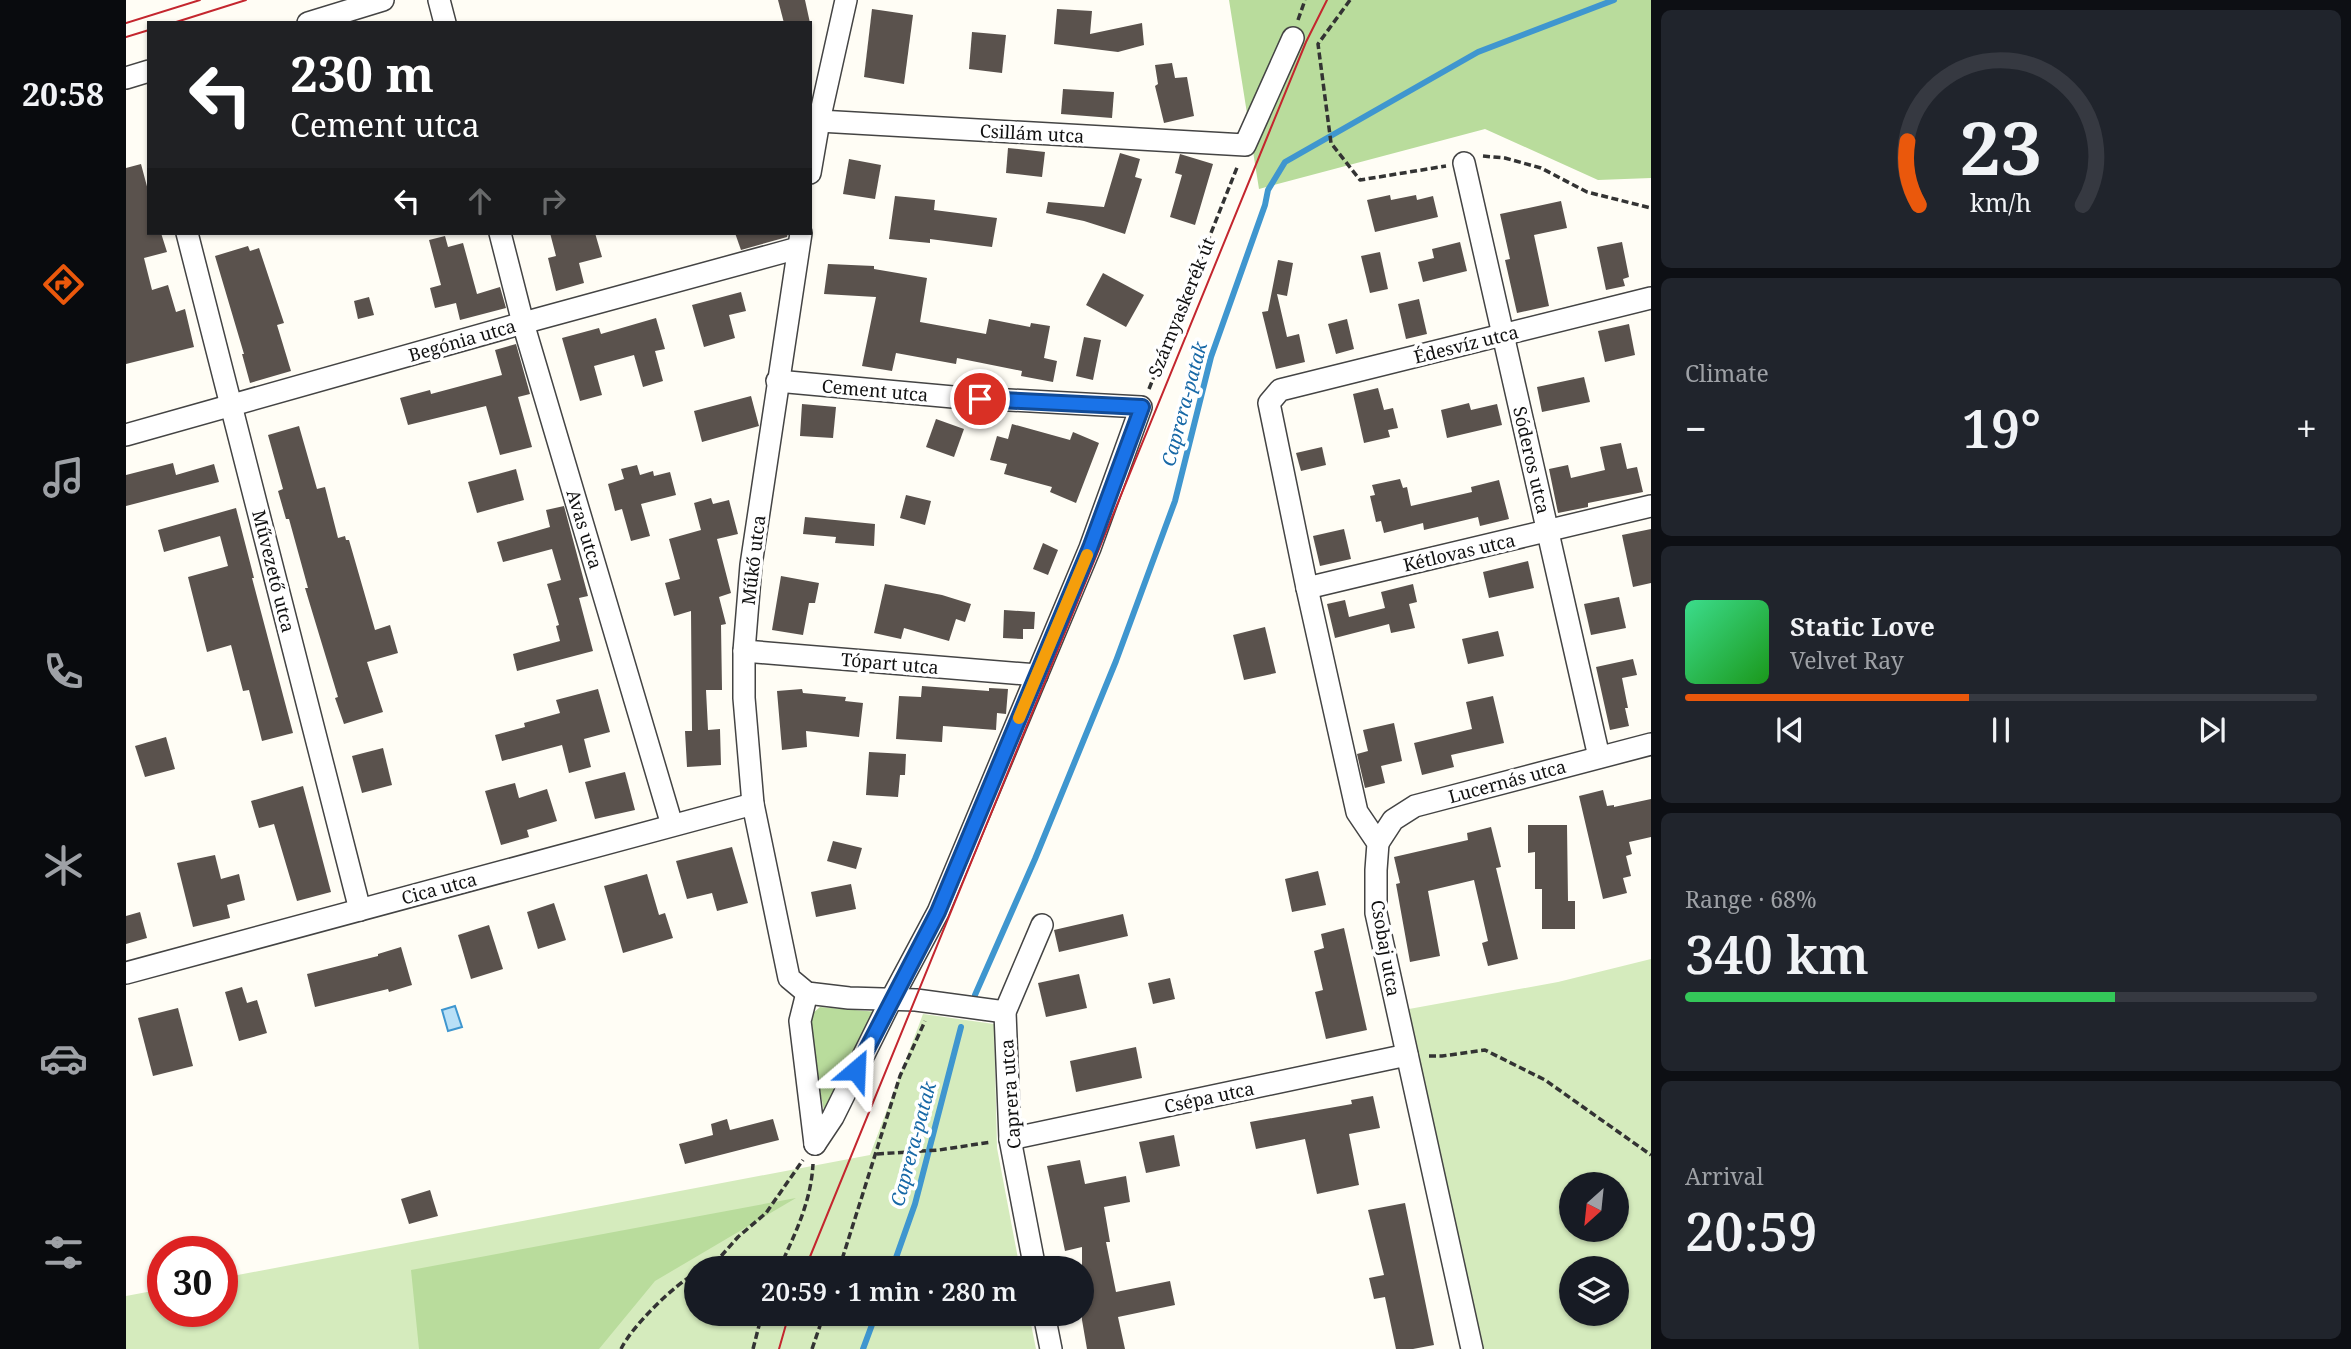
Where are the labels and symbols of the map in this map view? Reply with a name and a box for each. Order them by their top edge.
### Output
street label: Csillám utca [979,118,1085,148]
street label: Szárnyaskerék út [1142,234,1220,380]
street label: Begónia utca [406,313,518,367]
street label: Édesvíz utca [1411,319,1521,369]
water label: Caprera-patak [1155,338,1213,469]
pin [950,369,1010,429]
street label: Cement utca [821,373,929,407]
street label: Sóderos utca [1508,404,1556,516]
street label: Avas utca [562,486,608,572]
street label: Művezető utca [247,507,301,635]
street label: Műkő utca [736,514,770,606]
street label: Kétlovas utca [1401,527,1517,577]
street label: Tópart utca [840,647,940,679]
street label: Lucernás utca [1446,754,1568,808]
street label: Cica utca [399,866,479,910]
street label: Csobaj utca [1366,898,1406,998]
position arrow [819,1033,893,1107]
street label: Caprera utca [994,1038,1026,1150]
street label: Csépa utca [1162,1076,1256,1118]
water label: Caprera-patak [884,1078,942,1209]
north arrow [1559,1172,1629,1242]
speed limit sign: 30 [147,1236,238,1327]

